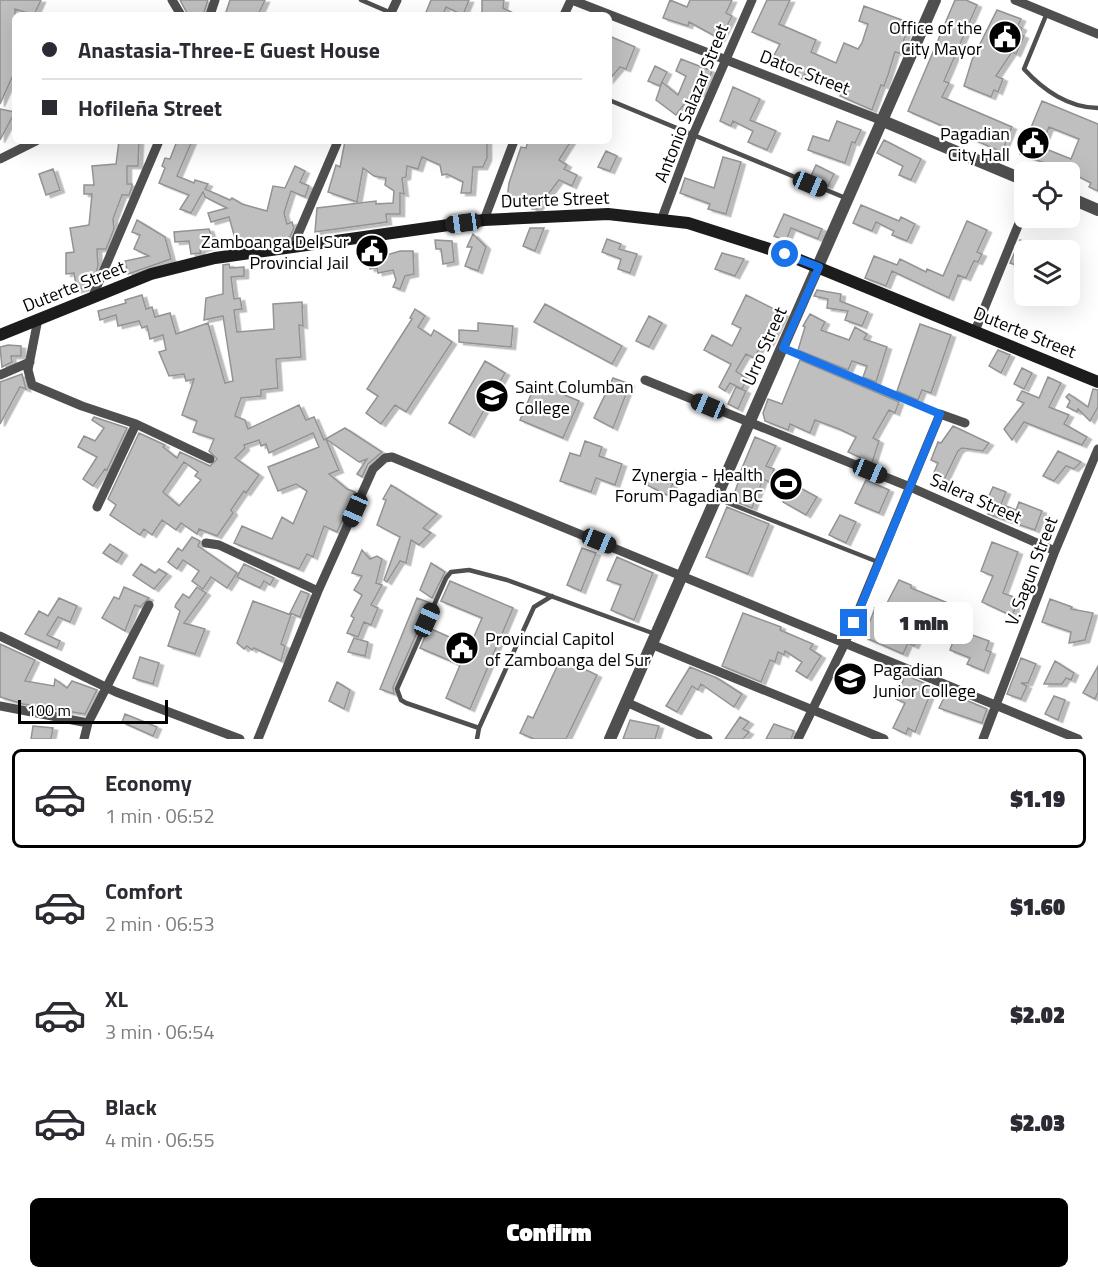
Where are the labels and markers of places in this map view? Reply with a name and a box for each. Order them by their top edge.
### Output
place label: Office of the City Mayor [889,14,982,62]
public building icon: Office of the City Mayor [987,19,1023,55]
place label: Pagadian City Hall [940,120,1010,168]
public building icon: Pagadian City Hall [1015,125,1051,161]
place label: Zamboanga Del Sur Provincial Jail [201,228,349,276]
public building icon: Zamboanga Del Sur Provincial Jail [354,233,390,269]
place label: Saint Columban College [515,373,634,421]
school or university icon: Saint Columban College [474,378,510,414]
place label: Zynergia - Health Forum Pagadian BC [615,461,763,509]
sports icon: Zynergia - Health Forum Pagadian BC [768,466,804,502]
place label: Provincial Capitol of Zamboanga del Sur [485,625,650,673]
public building icon: Provincial Capitol of Zamboanga del Sur [444,630,480,666]
place label: Pagadian Junior College [873,656,976,704]
school or university icon: Pagadian Junior College [832,661,868,697]

